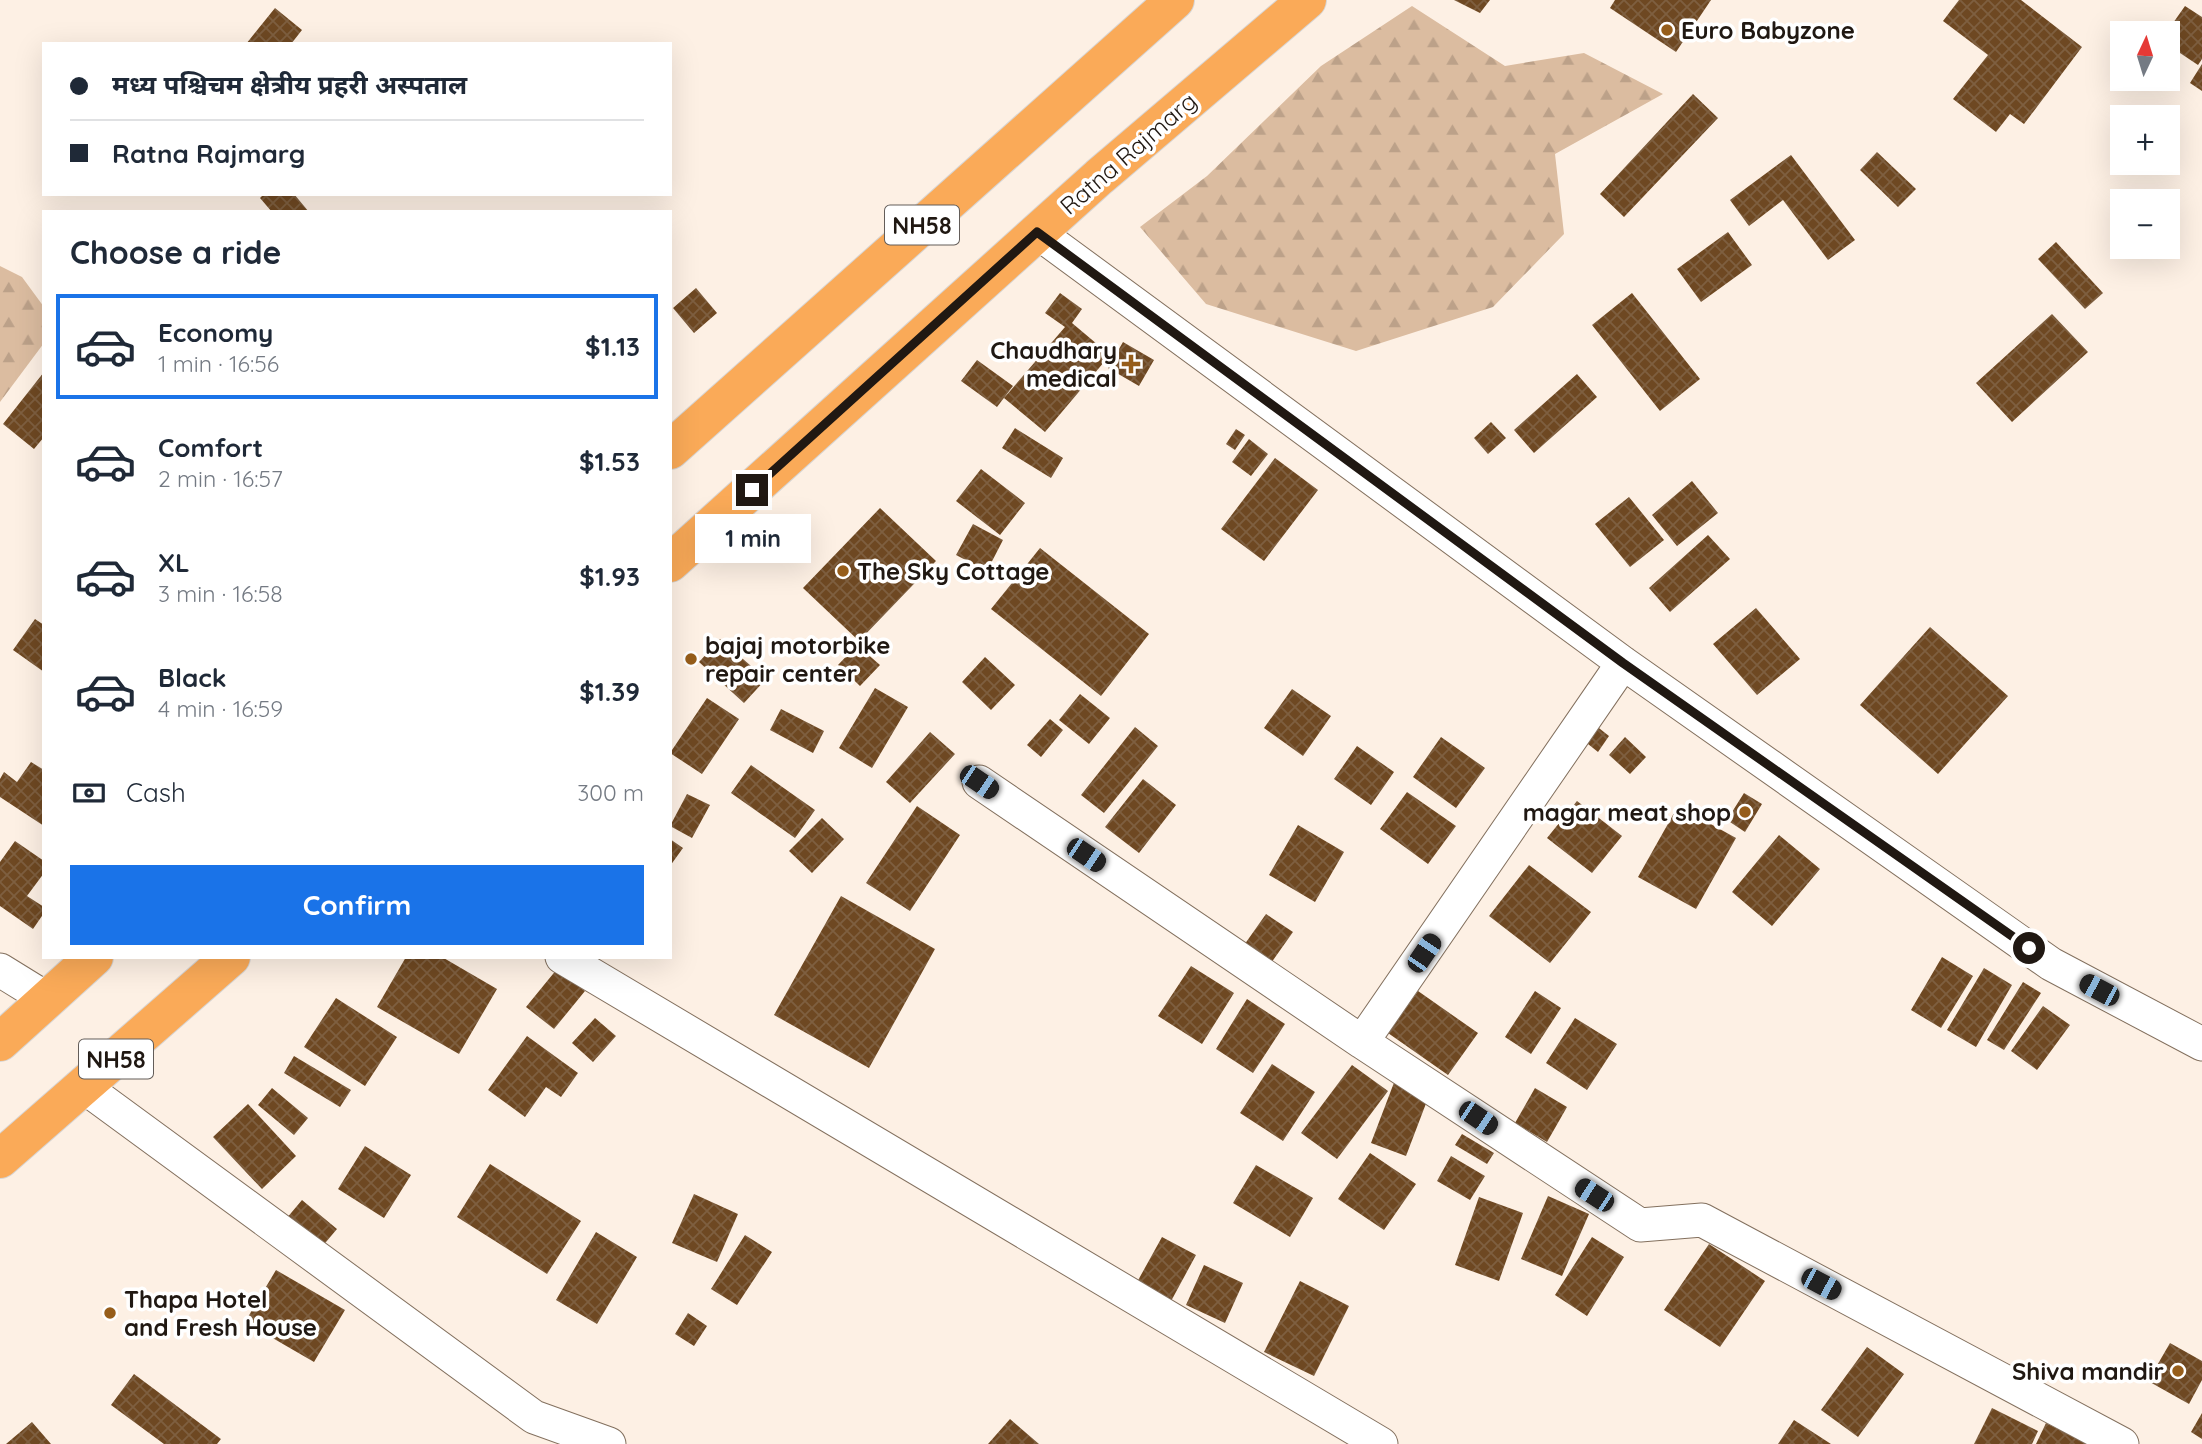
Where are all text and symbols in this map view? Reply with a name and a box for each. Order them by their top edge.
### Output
place label: Euro Babyzone [1681,15,1855,45]
north arrow [2110,21,2180,91]
map controls [2110,21,2180,259]
marker: Euro Babyzone [1659,22,1675,38]
text: मध्य पश्चिचम क्षेत्रीय प्रहरी अस्पताल [112,68,467,101]
street label: Ratna Rajmarg [1054,85,1202,221]
button: + [2110,105,2180,175]
text: Ratna Rajmarg [112,137,305,170]
button: − [2110,189,2180,259]
road number: NH58 [885,206,959,244]
text: Choose a ride [70,232,282,272]
icon: car [74,315,137,378]
text: Economy [158,316,273,349]
text: $1.13 [585,330,640,363]
place label: Chaudhary medical [990,335,1117,393]
text: 1 min · 16:56 [158,349,279,378]
marker: Chaudhary medical [1123,356,1139,372]
icon: car [74,430,137,493]
text: Comfort [158,431,263,464]
text: $1.53 [579,445,640,478]
text: 2 min · 16:57 [158,464,283,493]
route end [736,474,768,506]
callout: 1 min [694,514,810,564]
text: 1 min [725,524,781,553]
icon: car [74,545,137,608]
text: XL [158,546,190,579]
place label: The Sky Cottage [857,556,1049,586]
text: $1.93 [579,560,640,593]
marker: The Sky Cottage [835,563,851,579]
text: 3 min · 16:58 [158,579,283,608]
place label: bajaj motorbike repair center [705,630,890,688]
marker: bajaj motorbike repair center [683,651,699,667]
icon: car [74,660,137,723]
text: Black [158,661,227,694]
text: $1.39 [579,675,640,708]
text: 4 min · 16:59 [158,694,283,723]
car [956,762,1003,802]
icon: cash [70,774,108,812]
text: Cash [126,776,186,809]
text: 300 m [577,778,644,807]
place label: magar meat shop [1523,797,1731,827]
marker: magar meat shop [1737,804,1753,820]
car [1063,835,1110,875]
button: Confirm [70,865,644,945]
car [1404,930,1445,976]
route start [2013,932,2045,964]
car [2076,971,2123,1009]
road number: NH58 [79,1040,153,1078]
car [1455,1098,1502,1138]
car [1571,1175,1618,1215]
car [1798,1265,1845,1303]
place label: Thapa Hotel and Fresh House [124,1284,317,1342]
marker: Thapa Hotel and Fresh House [102,1305,118,1321]
place label: Shiva mandir [2012,1356,2164,1386]
marker: Shiva mandir [2170,1363,2186,1379]

